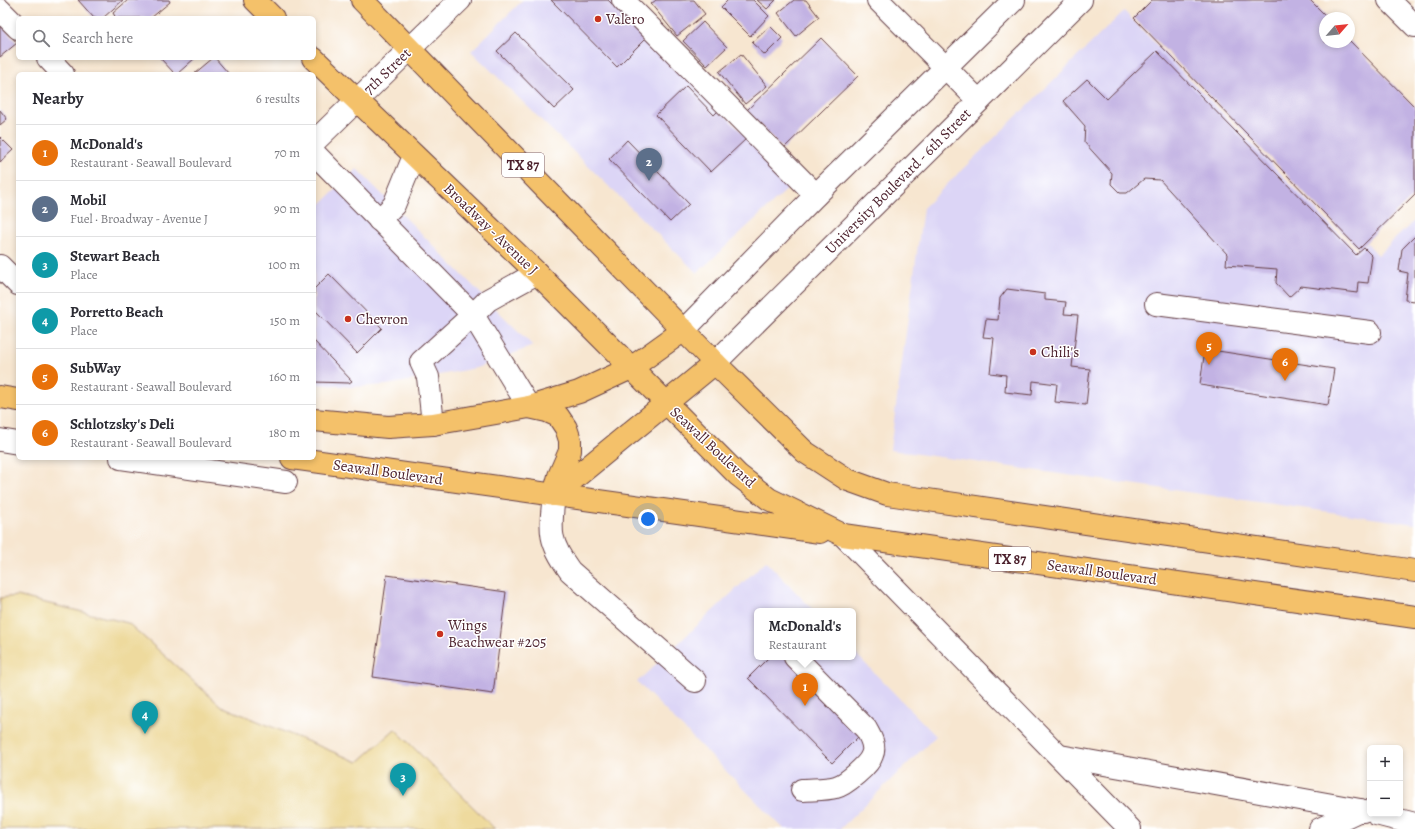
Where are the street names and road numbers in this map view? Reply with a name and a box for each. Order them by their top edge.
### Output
street label: 7th Street [359,43,415,99]
street label: University Boulevard - 6th Street [821,104,975,258]
road number: TX 87 [502,153,544,177]
street label: Broadway - Avenue J [439,179,543,279]
street label: Seawall Boulevard [666,402,761,493]
street label: Seawall Boulevard [332,454,445,490]
road number: TX 87 [989,547,1031,571]
street label: Seawall Boulevard [1046,554,1159,590]

